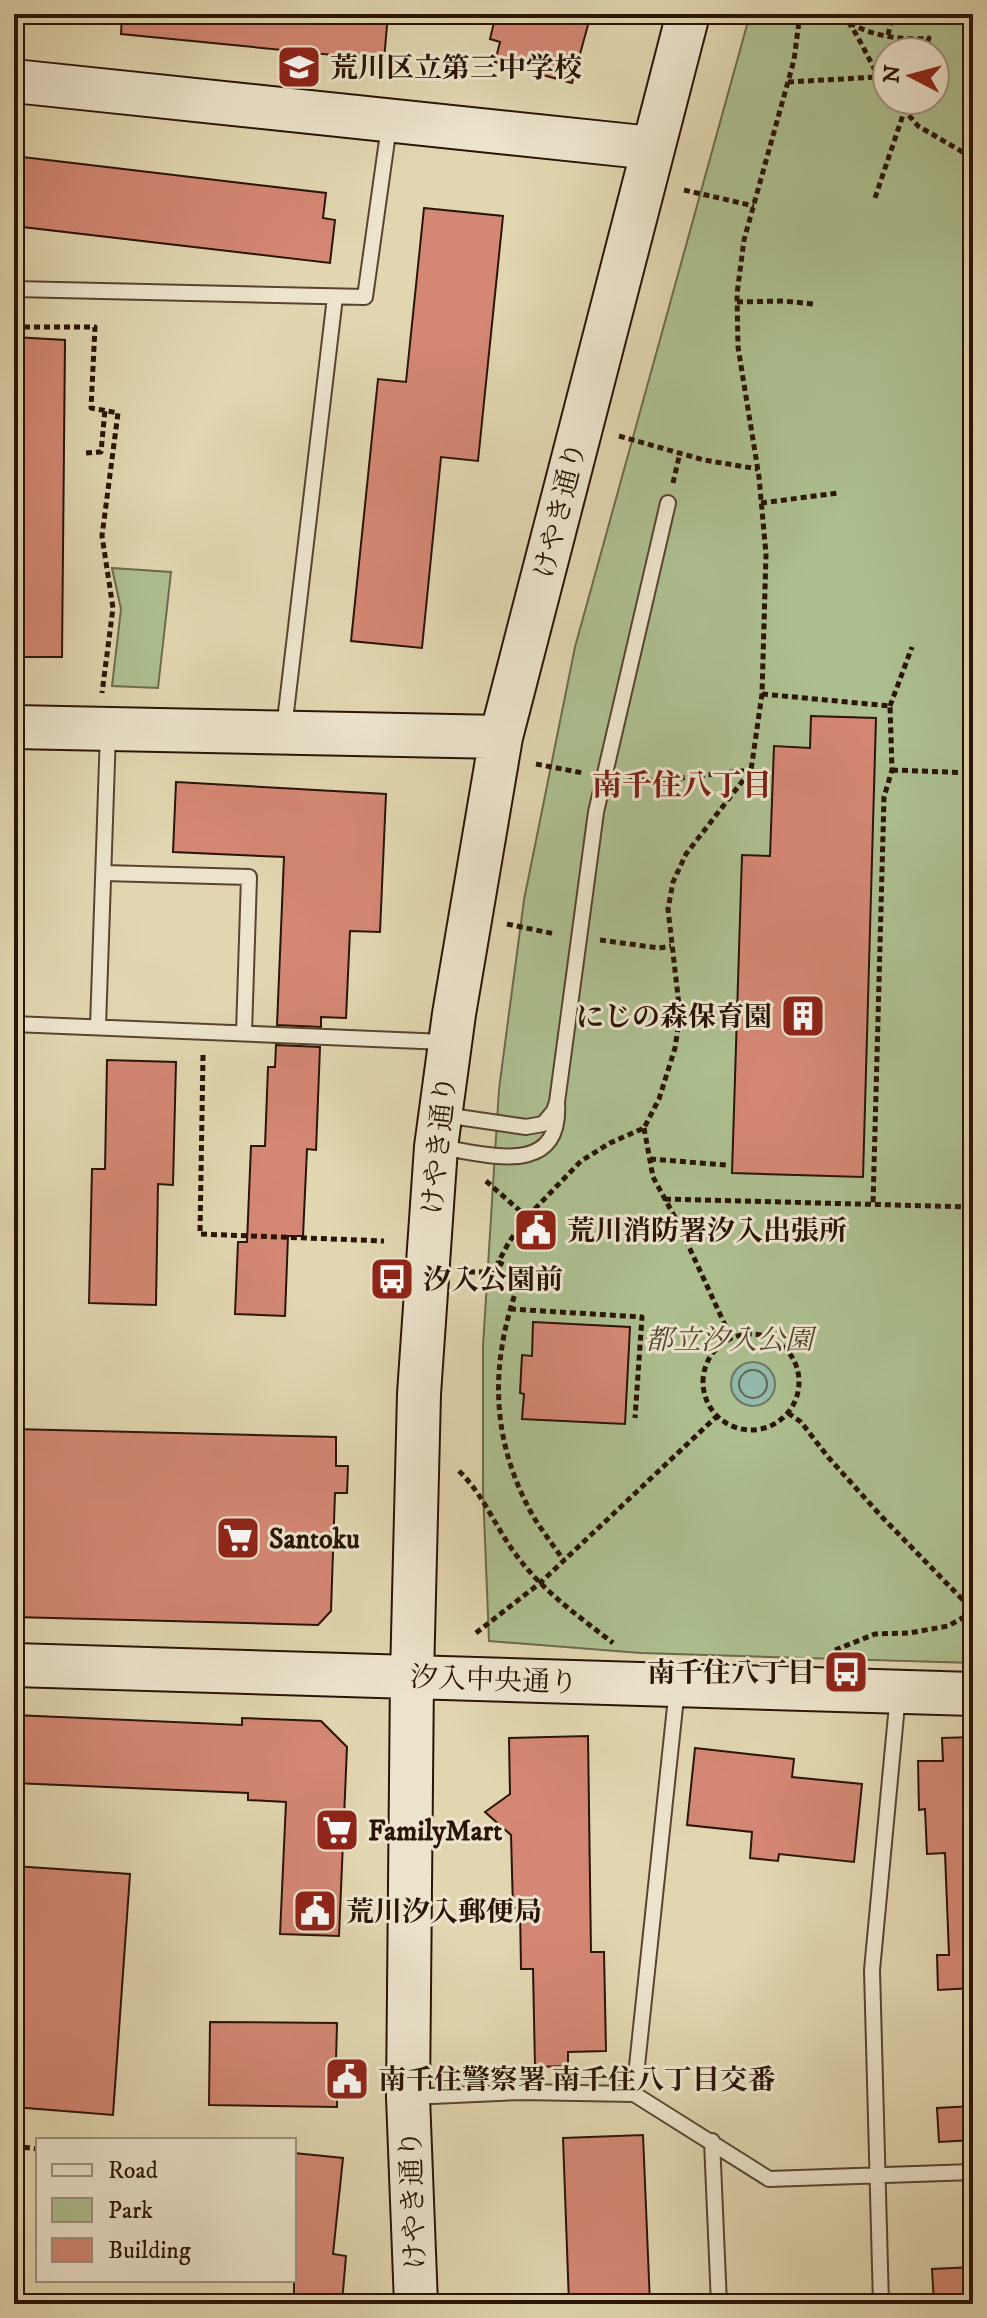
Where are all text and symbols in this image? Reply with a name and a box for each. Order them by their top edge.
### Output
north arrow [871,36,951,116]
school or university icon: 荒川区立第三中学校 [275,43,323,91]
place label: 荒川区立第三中学校 [330,51,582,86]
text: N [878,64,907,84]
street label: けやき通り [527,438,594,583]
district label: 南千住八丁目 [592,768,772,805]
building icon: にじの森保育園 [779,992,827,1040]
place label: にじの森保育園 [576,1000,772,1035]
street label: けやき通り [415,1074,464,1217]
public building icon: 荒川消防署汐入出張所 [512,1206,560,1254]
place label: 荒川消防署汐入出張所 [567,1214,847,1249]
bus stop icon: 汐入公園前 [368,1255,416,1303]
place label: 汐入公園前 [423,1263,563,1298]
park label: 都立汐入公園 [645,1323,817,1358]
supermarket icon: Santoku [214,1514,262,1562]
place label: Santoku [269,1522,360,1557]
bus stop icon: 南千住八丁目 [822,1648,870,1696]
place label: 南千住八丁目 [647,1656,815,1691]
street label: 汐入中央通り [409,1660,579,1701]
supermarket icon: FamilyMart [313,1806,361,1854]
place label: FamilyMart [368,1814,502,1849]
public building icon: 荒川汐入郵便局 [291,1887,339,1935]
place label: 荒川汐入郵便局 [346,1895,542,1930]
public building icon: 南千住警察署 南千住八丁目交番 [323,2055,371,2103]
place label: 南千住警察署 南千住八丁目交番 [378,2063,776,2098]
street label: けやき通り [394,2129,433,2271]
legend [36,2138,296,2282]
text: Road [108,2156,158,2186]
text: Park [108,2196,153,2226]
text: Building [108,2236,191,2266]

